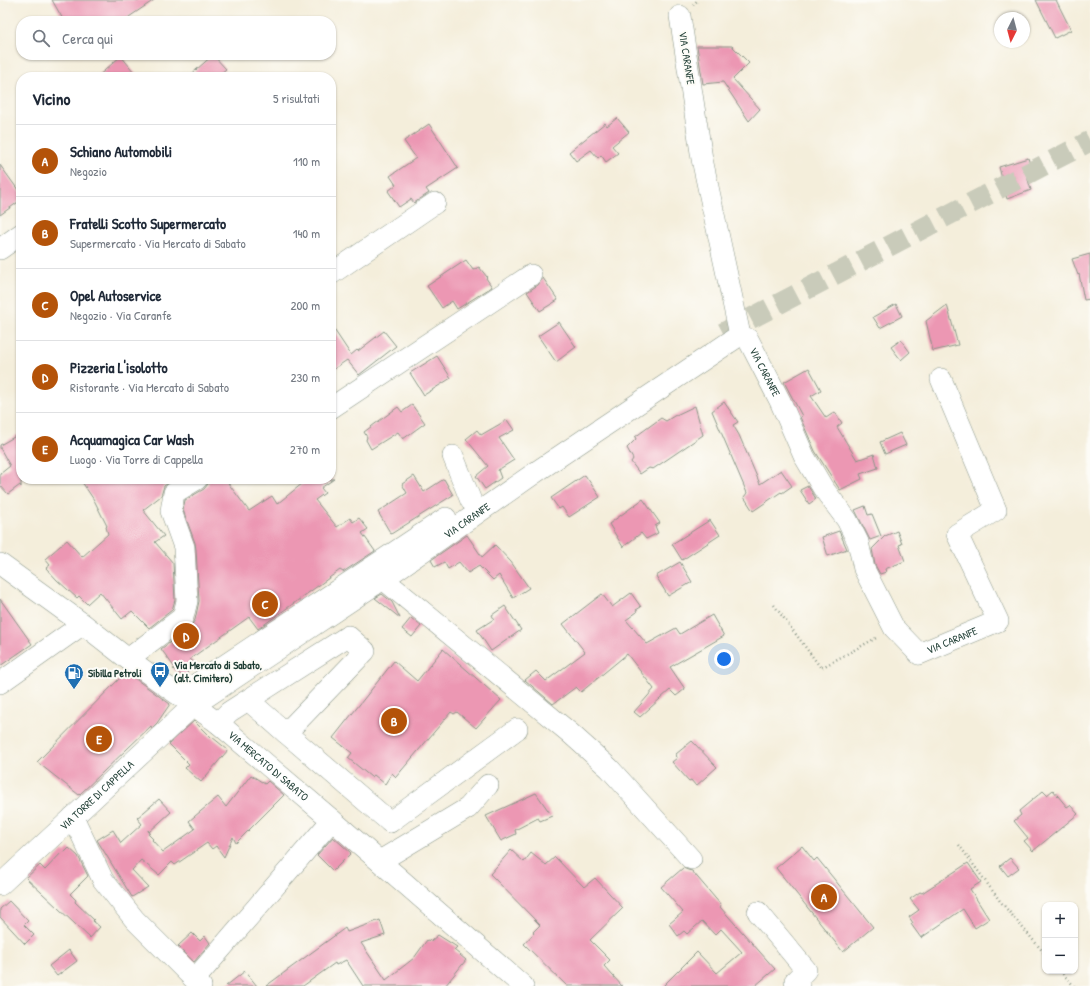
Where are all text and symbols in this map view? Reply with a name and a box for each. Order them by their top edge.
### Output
north arrow [994,12,1030,48]
search box [16,16,336,60]
icon: search [30,27,52,49]
text: Cerca qui [62,28,113,49]
street label: VIA CARANFE [676,31,698,86]
text: Vicino [32,87,70,110]
text: 5 risultati [273,89,320,107]
text: Schiano Automobili [70,141,172,162]
text: A [42,152,48,170]
text: 110 m [293,152,320,170]
text: Negozio [70,162,107,180]
text: Fratelli Scotto Supermercato [70,213,226,234]
text: B [42,224,48,242]
text: 140 m [293,224,320,242]
text: Supermercato · Via Mercato di Sabato [70,234,246,252]
text: Opel Autoservice [70,285,161,306]
text: C [41,296,49,314]
text: 200 m [290,296,320,314]
text: Negozio · Via Caranfe [70,306,172,324]
street label: VIA CARANFE [747,345,784,399]
text: Pizzeria L'isolotto [70,357,167,378]
text: D [42,368,48,386]
text: 230 m [290,368,320,386]
text: Ristorante · Via Mercato di Sabato [70,378,229,396]
text: Acquamagica Car Wash [70,429,194,450]
text: E [42,440,48,458]
text: 270 m [290,440,320,458]
text: Luogo · Via Torre di Cappella [70,450,203,468]
street label: VIA CARANFE [441,499,493,541]
pin: C [252,589,278,619]
pin: D [173,621,199,651]
street label: VIA CARANFE [924,624,979,657]
your location [714,649,734,669]
place label: Via Mercato di Sabato, (alt. Cimitero) [174,658,262,685]
bus stop icon: Via Mercato di Sabato, (alt. Cimitero) [149,660,171,688]
fuel station icon: Sibilla Petroli [63,662,85,690]
place label: Sibilla Petroli [88,666,142,680]
pin: B [381,706,407,736]
pin: E [86,724,112,754]
street label: VIA MERCATO DI SABATO [225,728,312,804]
street label: VIA TORRE DI CAPPELLA [57,757,137,833]
pin: A [811,882,837,912]
map controls [1042,902,1078,974]
button: + [1042,902,1078,938]
button: − [1042,938,1078,974]

